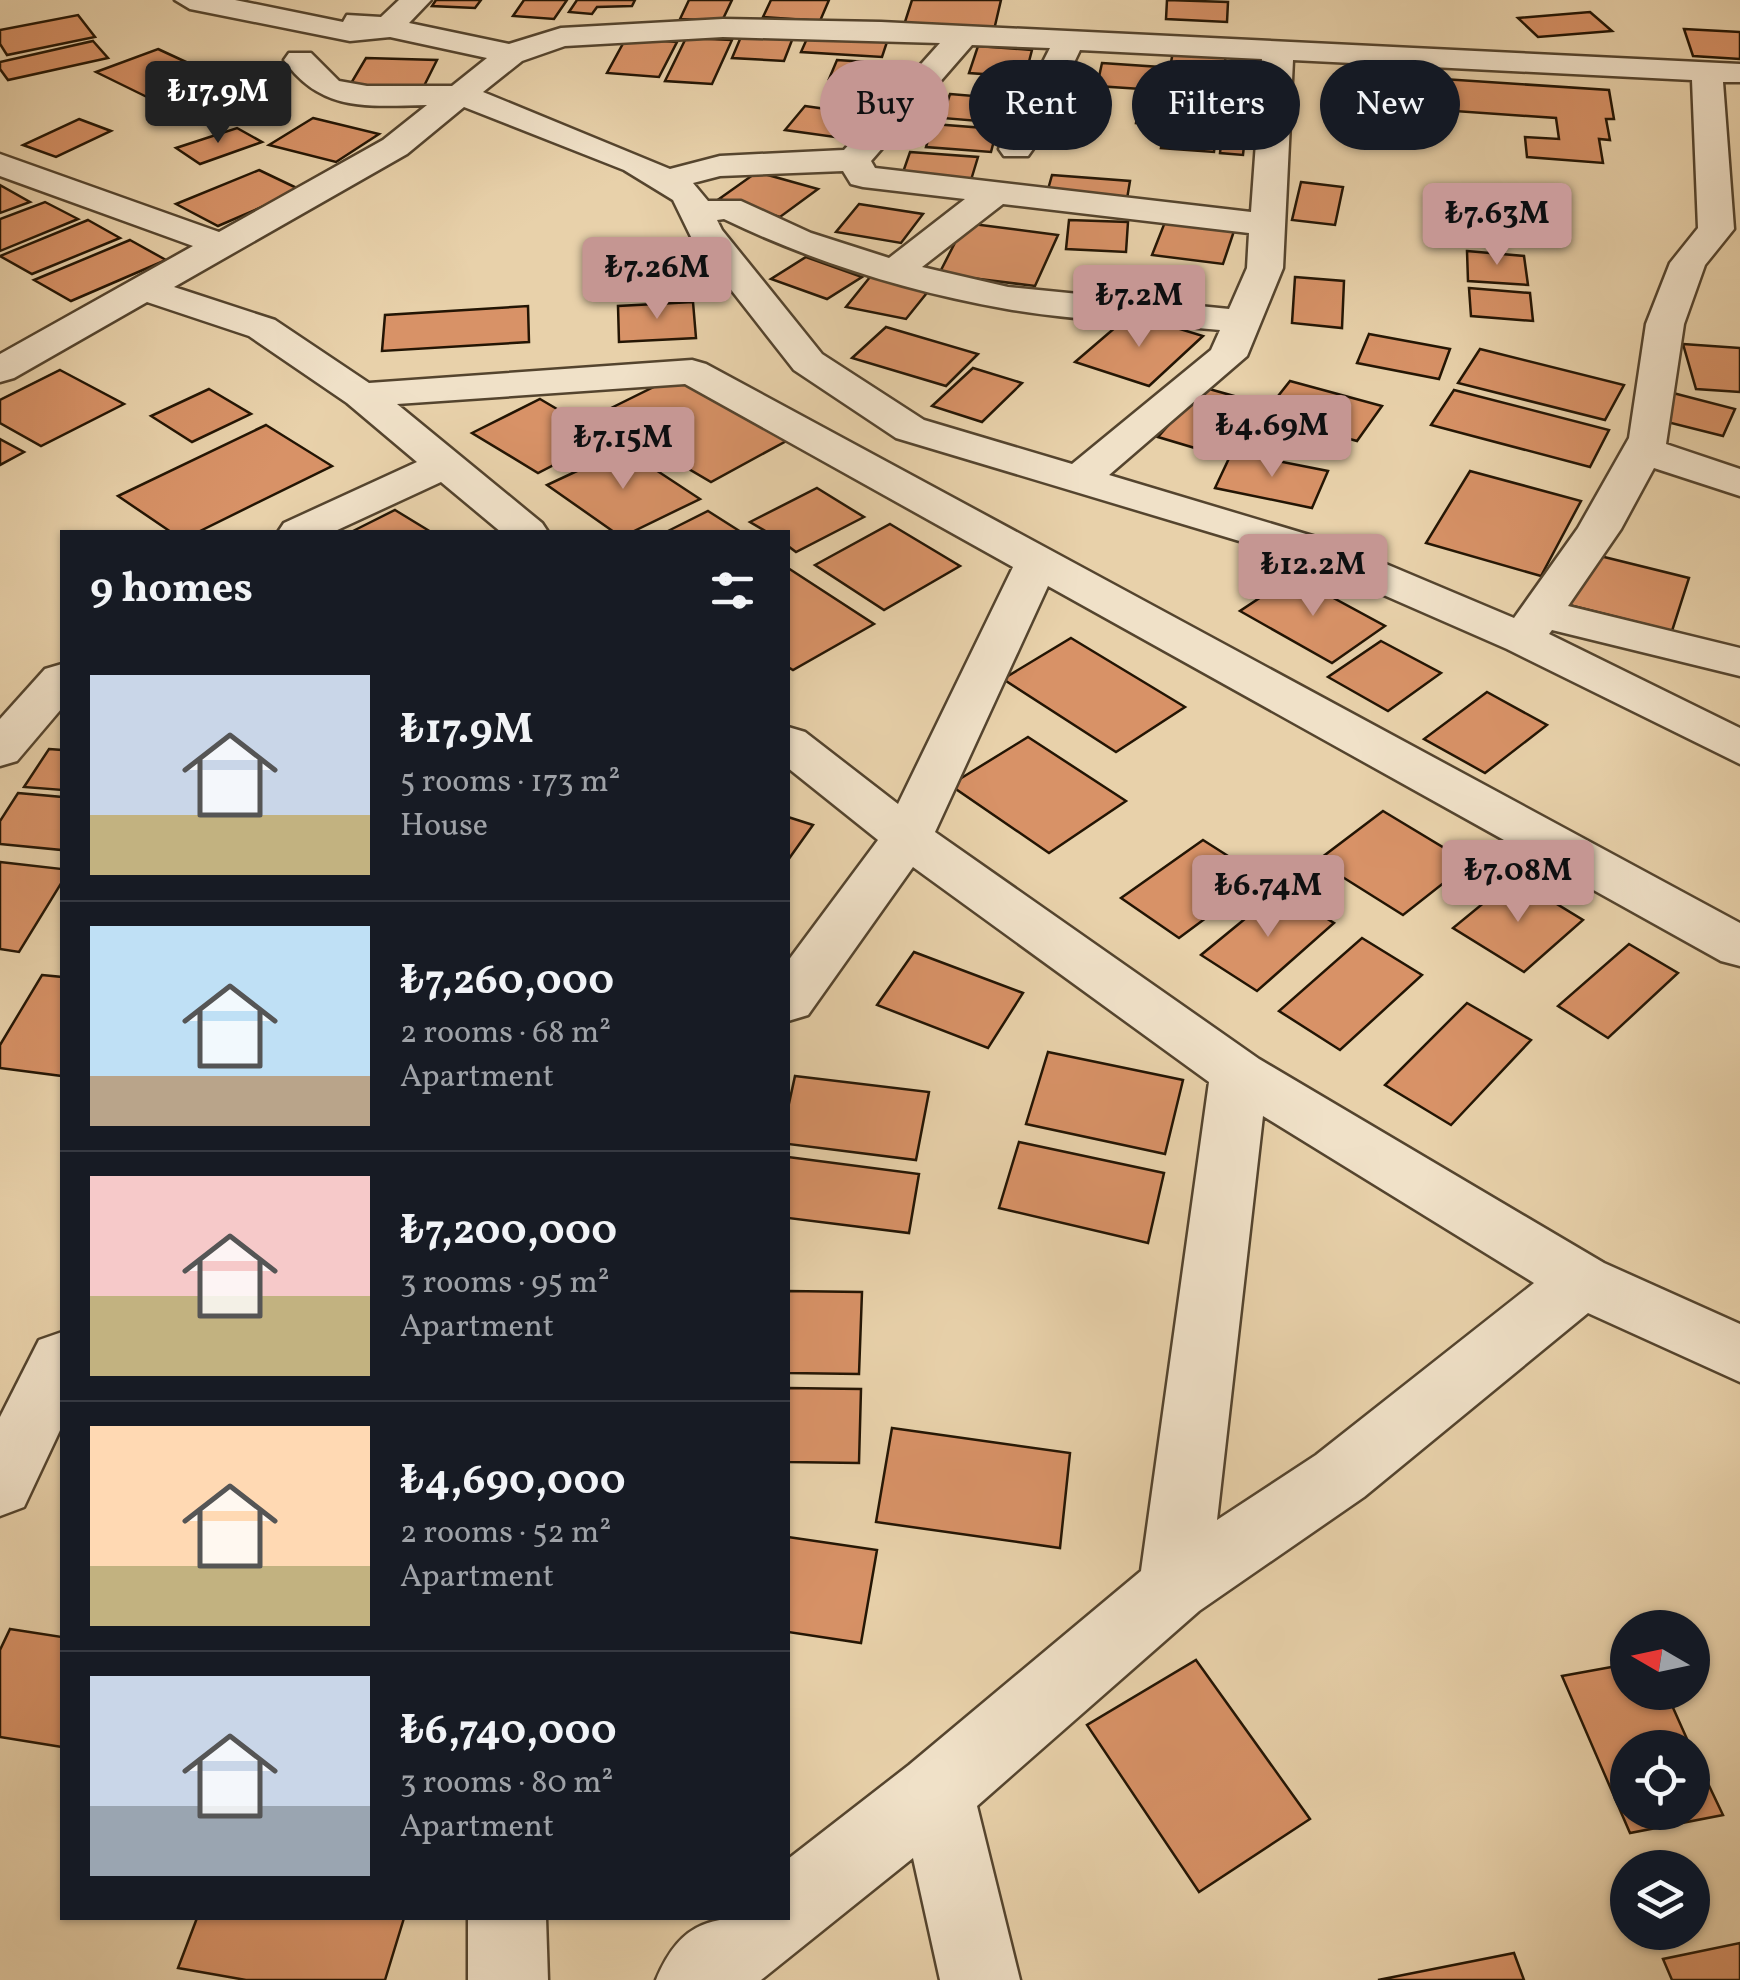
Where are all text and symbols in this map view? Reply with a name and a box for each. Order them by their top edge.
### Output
chip: Buy [820,60,949,150]
chip: Rent [969,60,1112,150]
chip: Filters [1132,60,1300,150]
chip: New [1320,60,1460,150]
pin: ₺17.9M [137,61,299,146]
text: ₺17.9M [167,71,269,115]
pin: ₺7.63M [1416,183,1578,268]
text: ₺7.63M [1445,193,1549,237]
pin: ₺7.26M [576,237,738,322]
text: ₺7.26M [604,247,710,291]
pin: ₺7.2M [1069,265,1209,350]
text: ₺7.2M [1095,275,1183,319]
pin: ₺4.69M [1191,395,1353,480]
text: ₺4.69M [1215,405,1329,449]
pin: ₺7.15M [542,407,704,492]
text: ₺7.15M [573,417,673,461]
pin: ₺12.2M [1232,534,1394,619]
text: ₺12.2M [1260,544,1366,588]
text: 9 homes [90,561,253,620]
icon: filters [705,563,760,618]
text: ₺17.9M [400,702,533,761]
icon: home [170,715,290,835]
text: 5 rooms · 173 m² [400,761,620,805]
text: House [400,805,488,849]
pin: ₺7.08M [1437,840,1599,925]
text: ₺7.08M [1464,850,1572,894]
pin: ₺6.74M [1187,855,1349,940]
text: ₺6.74M [1214,865,1322,909]
text: ₺7,260,000 [400,953,614,1012]
icon: home [170,966,290,1086]
text: 2 rooms · 68 m² [400,1012,611,1056]
text: Apartment [400,1056,554,1100]
text: ₺7,200,000 [400,1203,617,1262]
icon: home [170,1216,290,1336]
text: 3 rooms · 95 m² [400,1262,610,1306]
text: Apartment [400,1306,554,1350]
text: ₺4,690,000 [400,1453,626,1512]
icon: home [170,1466,290,1586]
text: 2 rooms · 52 m² [400,1512,611,1556]
text: Apartment [400,1556,554,1600]
north arrow [1610,1610,1710,1710]
map controls [1610,1610,1710,1950]
text: ₺6,740,000 [400,1703,617,1762]
icon: home [170,1716,290,1836]
button: locate [1610,1730,1710,1830]
text: 3 rooms · 80 m² [400,1762,613,1806]
text: Apartment [400,1806,554,1850]
button: layers [1610,1850,1710,1950]

